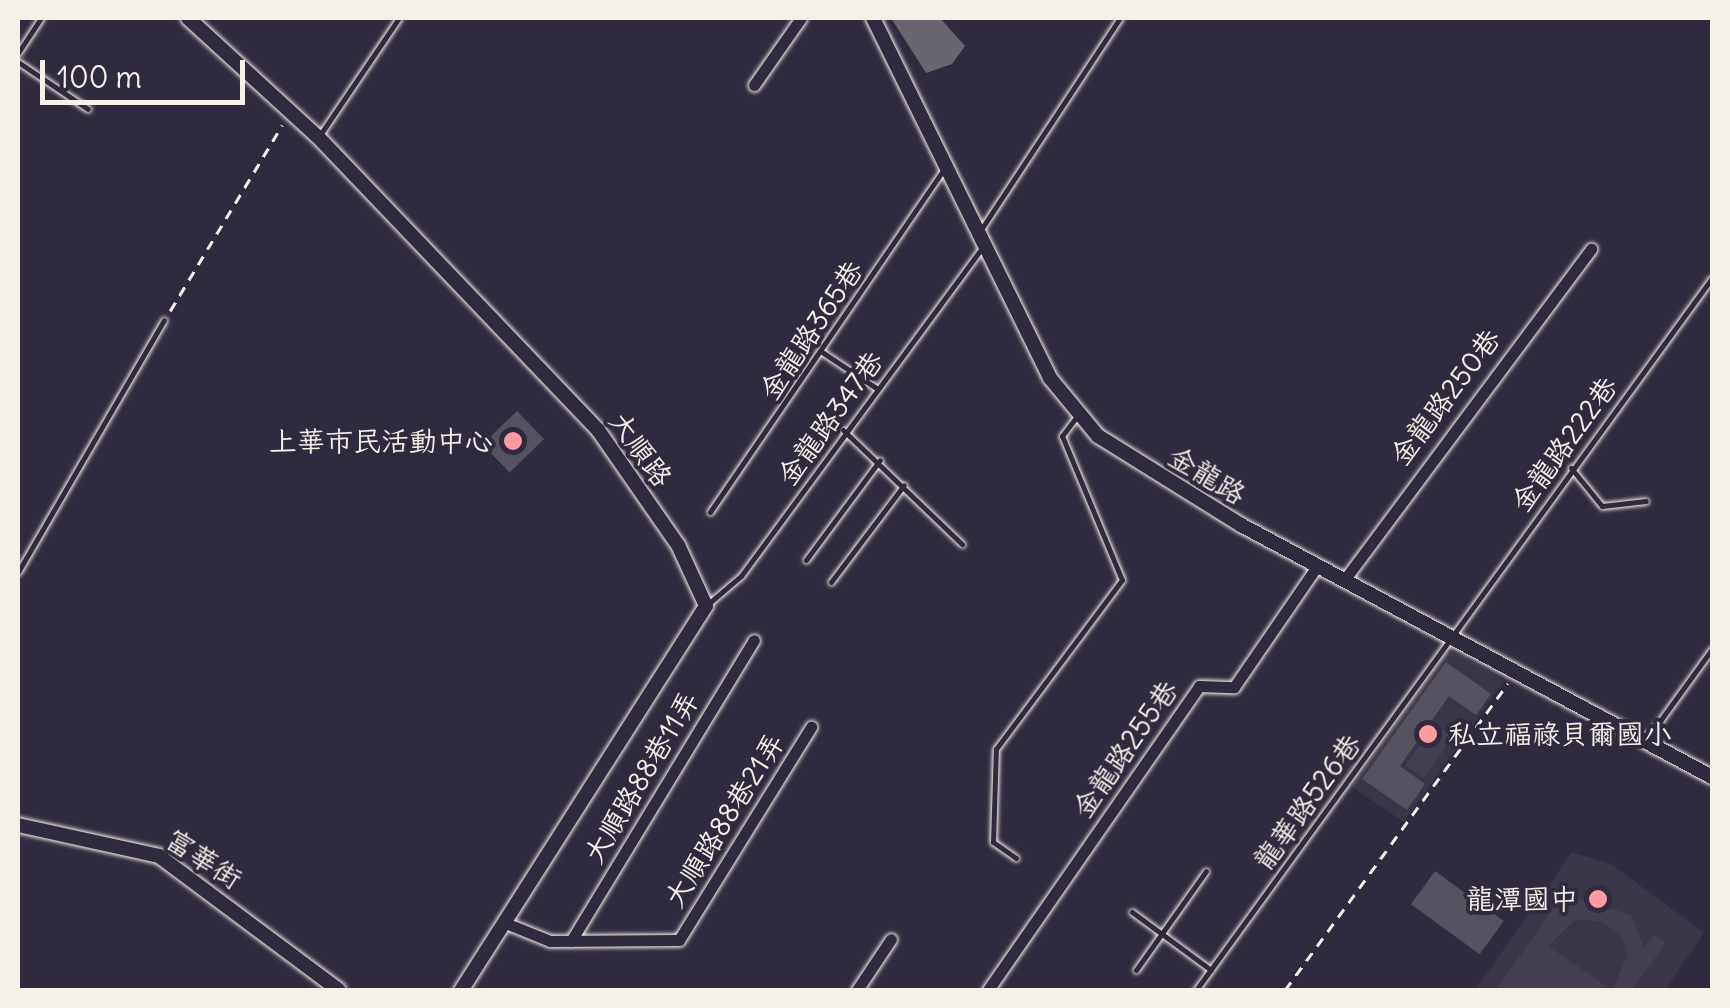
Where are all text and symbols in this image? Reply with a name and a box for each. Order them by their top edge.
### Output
scale bar [45,40,250,102]
text: 100 m [57,58,142,96]
street label: 金龍路365巷 [752,254,870,406]
street label: 金龍路250巷 [1383,322,1507,472]
street label: 金龍路347巷 [770,344,890,492]
street label: 金龍路222巷 [1504,370,1624,518]
street label: 大順路 [603,405,679,493]
place label: 上華市民活動中心 [269,424,493,458]
marker: 上華市民活動中心 [502,430,524,452]
street label: 金龍路 [1162,439,1252,511]
street label: 金龍路255巷 [1065,674,1185,824]
street label: 大順路88巷11弄 [577,685,705,869]
place label: 私立福祿貝爾國小 [1448,717,1672,751]
marker: 私立福祿貝爾國小 [1417,723,1439,745]
street label: 大順路88巷21弄 [657,727,791,913]
street label: 龍華路526巷 [1247,728,1367,876]
street label: 富華街 [160,822,248,896]
place label: 龍潭國中 [1466,882,1578,916]
marker: 龍潭國中 [1587,888,1609,910]

